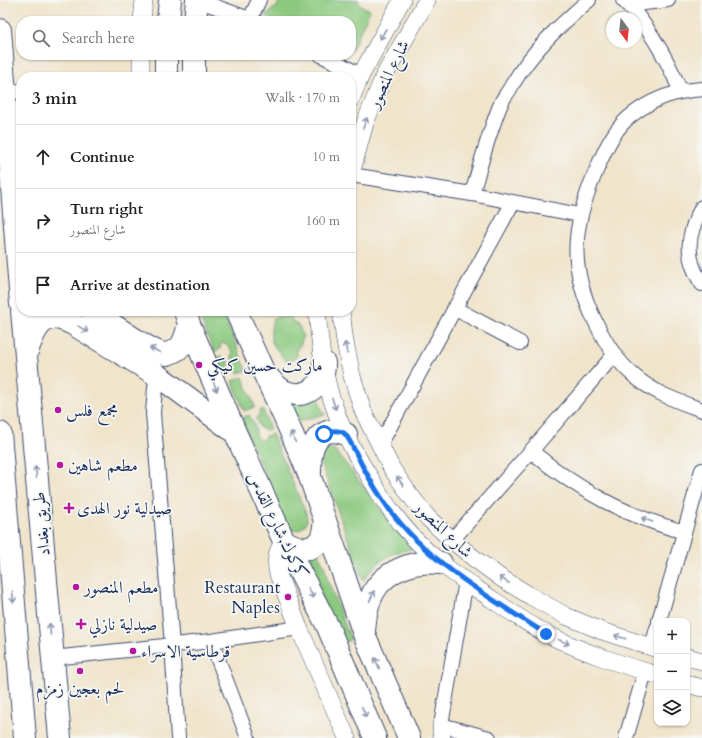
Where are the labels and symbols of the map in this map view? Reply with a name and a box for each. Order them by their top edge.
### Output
north arrow [606,12,642,48]
one-way arrow [379,28,387,40]
street label: شارع المنصور [361,36,417,115]
one-way arrow [362,117,370,129]
one-way arrow [77,326,89,334]
one-way arrow [342,342,350,355]
one-way arrow [149,345,161,353]
place label: ماركت حسين كيكي [207,354,323,381]
marker: ماركت حسين كيكي [194,360,204,370]
one-way arrow [212,380,220,392]
one-way arrow [330,398,338,410]
place label: مجمع فلس [66,399,118,426]
marker: مجمع فلس [53,405,63,415]
route start [315,425,333,443]
one-way arrow [289,431,296,443]
place label: مطعم شاهين [68,454,138,481]
marker: مطعم شاهين [55,460,65,470]
one-way arrow [32,466,40,479]
street label: كركوك,شارع القدس [240,468,313,583]
one-way arrow [396,476,404,487]
street label: طريق بغداد [27,491,56,557]
street label: شارع المنصور [407,494,478,564]
place label: صيدلية نور الهدى [77,497,172,520]
marker: صيدلية نور الهدى [64,503,74,513]
one-way arrow [641,516,654,523]
one-way arrow [498,575,510,583]
place label: مطعم المنصور [82,576,158,603]
place label: Restaurant Naples [204,576,281,619]
marker: مطعم المنصور [71,582,81,592]
one-way arrow [308,587,315,599]
one-way arrow [10,590,17,603]
one-way arrow [369,591,376,603]
marker: Restaurant Naples [283,592,293,602]
place label: صيدلية نازلي [89,613,157,639]
marker: صيدلية نازلي [76,619,86,629]
one-way arrow [47,623,54,636]
route end [537,625,555,643]
one-way arrow [614,633,627,640]
one-way arrow [557,639,569,646]
place label: قرطاسية الاسراء [141,640,230,663]
marker: قرطاسية الاسراء [128,646,138,656]
one-way arrow [373,658,380,670]
marker: لحم بعجين زمزم [75,666,85,676]
place label: لحم بعجين زمزم [36,677,125,704]
one-way arrow [361,705,368,717]

